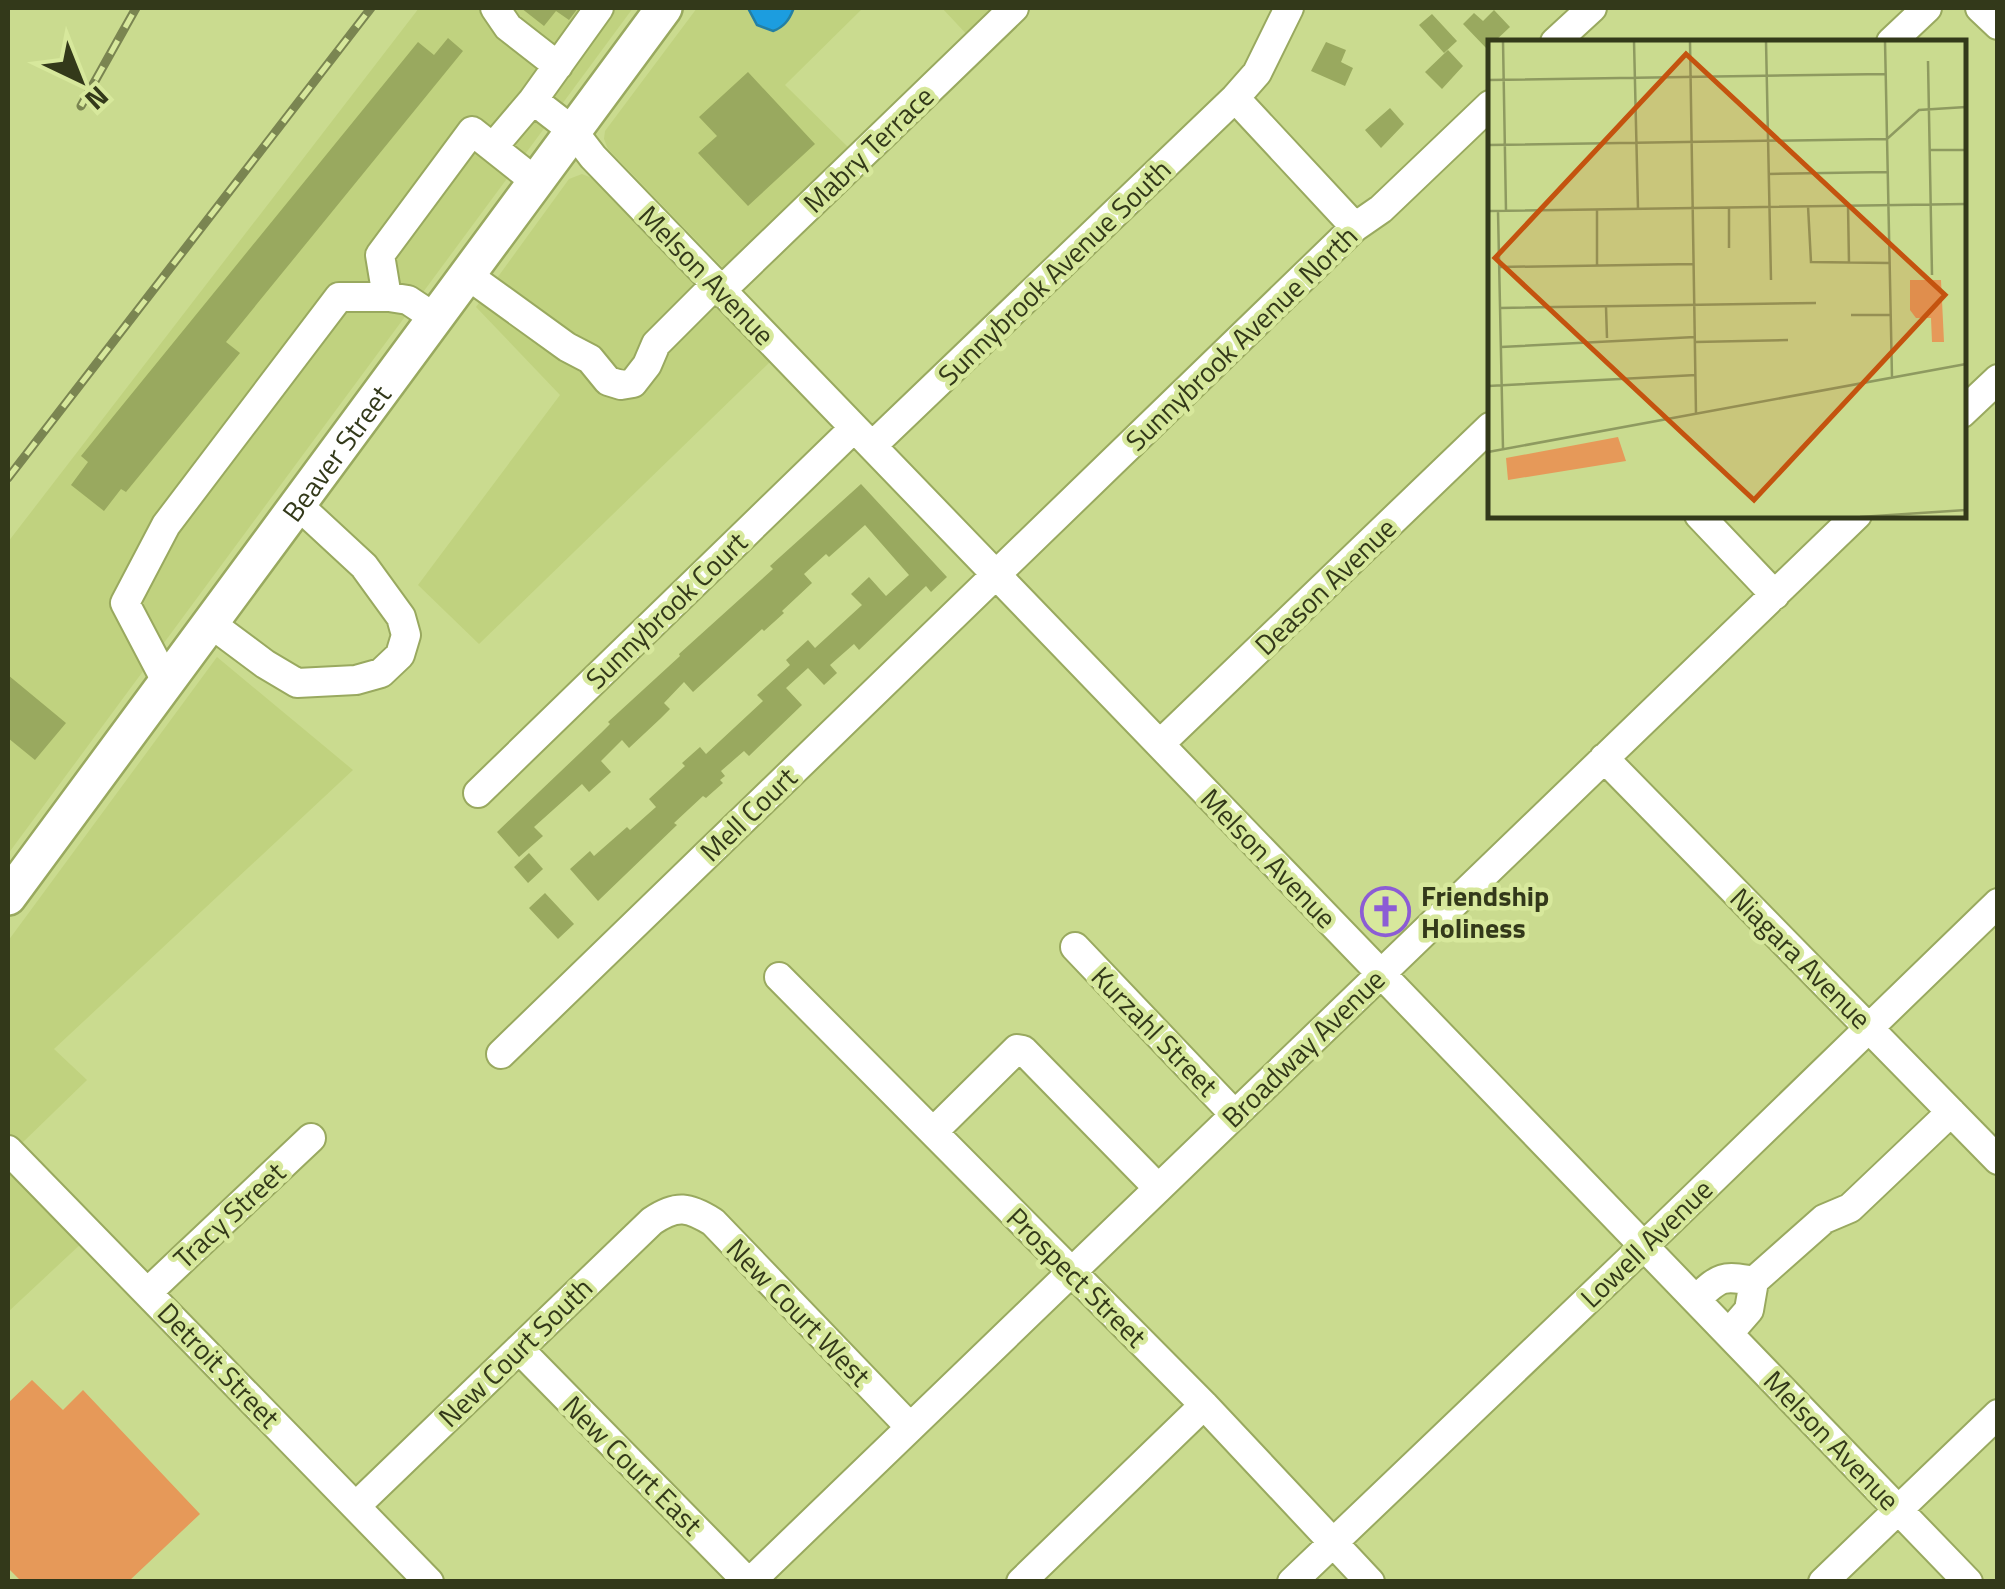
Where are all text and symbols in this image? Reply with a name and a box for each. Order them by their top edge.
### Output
north arrow [30,30,130,130]
inset map [1488,40,1965,518]
street label: Mabry Terrace [793,75,943,223]
text: N [76,76,119,121]
street label: Sunnybrook Avenue South [927,149,1181,395]
street label: Melson Avenue [629,195,785,355]
street label: Sunnybrook Avenue North [1115,215,1367,461]
street label: Beaver Street [271,375,401,530]
street label: Deason Avenue [1244,507,1406,665]
street label: Sunnybrook Court [575,521,757,699]
street label: Mell Court [690,756,806,871]
street label: Melson Avenue [1191,778,1347,938]
place label: Friendship Holiness [1421,874,1549,949]
street label: Niagara Avenue [1720,877,1882,1039]
church icon: Friendship Holiness [1360,885,1412,937]
street label: Kurzahl Street [1082,956,1228,1106]
street label: Broadway Avenue [1212,959,1394,1137]
street label: Tracy Street [163,1151,295,1279]
street label: Lowell Avenue [1570,1169,1722,1317]
street label: Prospect Street [997,1197,1157,1357]
street label: New Court West [717,1228,881,1396]
street label: New Court South [428,1267,602,1437]
street label: Detroit Street [148,1292,290,1438]
street label: Melson Avenue [1754,1360,1910,1520]
street label: New Court East [553,1385,713,1545]

